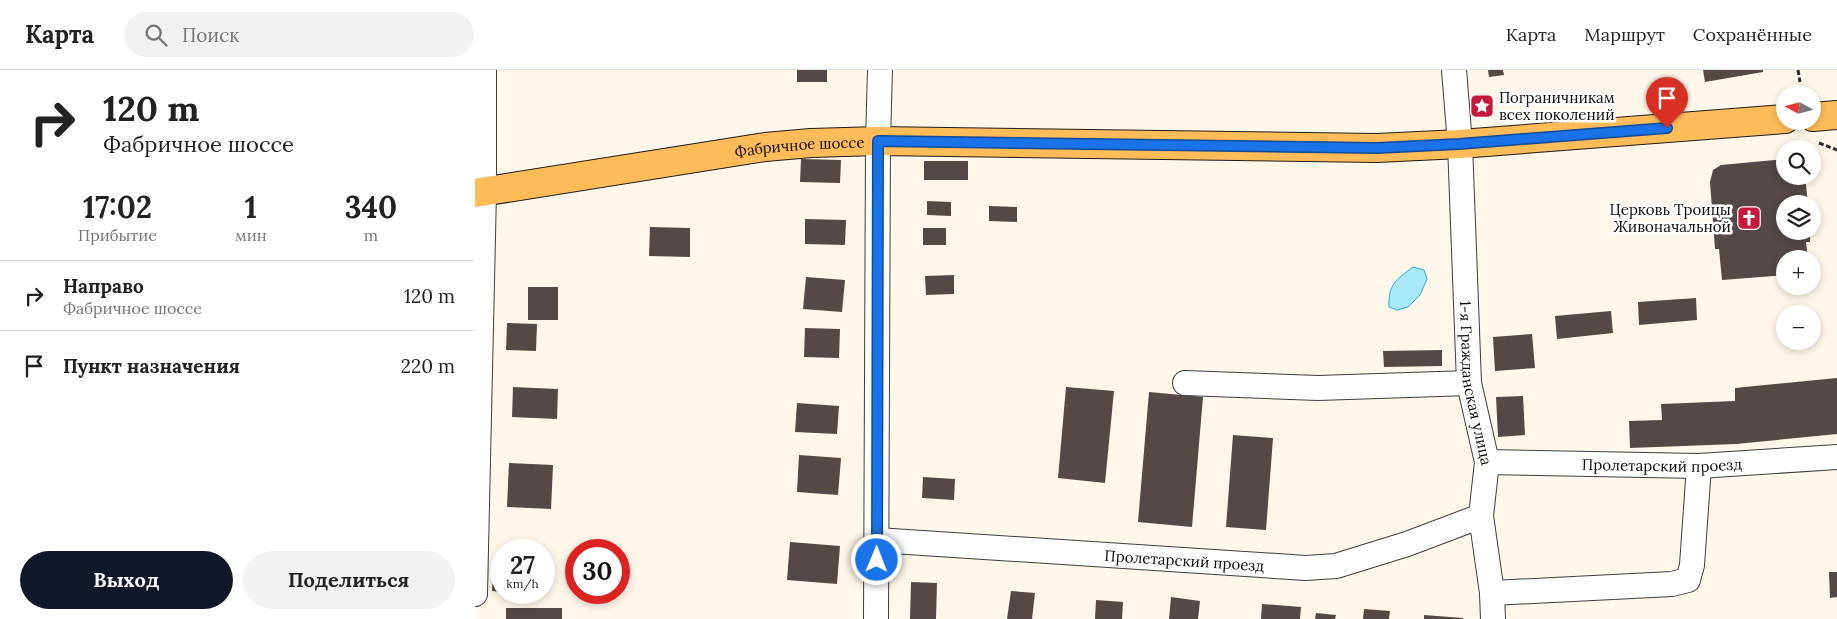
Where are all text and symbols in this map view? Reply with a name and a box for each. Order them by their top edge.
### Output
search box [124,12,474,57]
text: Карта [25,19,94,50]
icon: search [142,21,170,49]
text: Поиск [182,23,240,47]
text: Карта [1506,23,1556,46]
text: Маршрут [1584,23,1665,46]
text: Сохранённые [1693,23,1812,46]
pin [1646,77,1688,128]
icon: arrive [1653,84,1681,112]
north arrow [1776,85,1821,130]
map controls [1776,85,1821,350]
text: 120 m [103,86,200,131]
place label: Пограничникам всех поколений [1499,88,1615,124]
icon: right [20,90,85,155]
place icon: Пограничникам всех поколений [1469,93,1495,119]
text: Фабричное шоссе [103,130,294,158]
street label: Фабричное шоссе [733,132,865,161]
button: search [1776,140,1821,185]
text: 17:02 [83,188,152,226]
text: 1 [245,188,257,226]
text: 340 [345,188,397,226]
button: layers [1776,195,1821,240]
place label: Церковь Троицы Живоначальной [1610,200,1731,236]
church icon: Церковь Троицы Живоначальной [1736,205,1762,231]
text: Прибытие [78,225,157,245]
text: мин [235,225,267,245]
text: m [364,225,378,245]
button: + [1776,250,1821,295]
text: Направо [63,274,144,298]
icon: right [20,282,48,310]
text: 120 m [404,284,455,308]
text: Фабричное шоссе [63,298,202,318]
street label: 1-я Гражданская улица [1456,300,1497,467]
button: − [1776,305,1821,350]
icon: arrive [20,352,48,380]
text: Пункт назначения [63,354,240,378]
text: 220 m [401,354,455,378]
street label: Пролетарский проезд [1582,454,1743,476]
position arrow [850,533,902,585]
speed limit sign: 30 [565,539,630,604]
street label: Пролетарский проезд [1104,545,1265,575]
text: 27 [510,549,535,581]
button: Выход [20,551,233,609]
button: Поделиться [243,551,455,609]
text: km/h [506,576,539,591]

